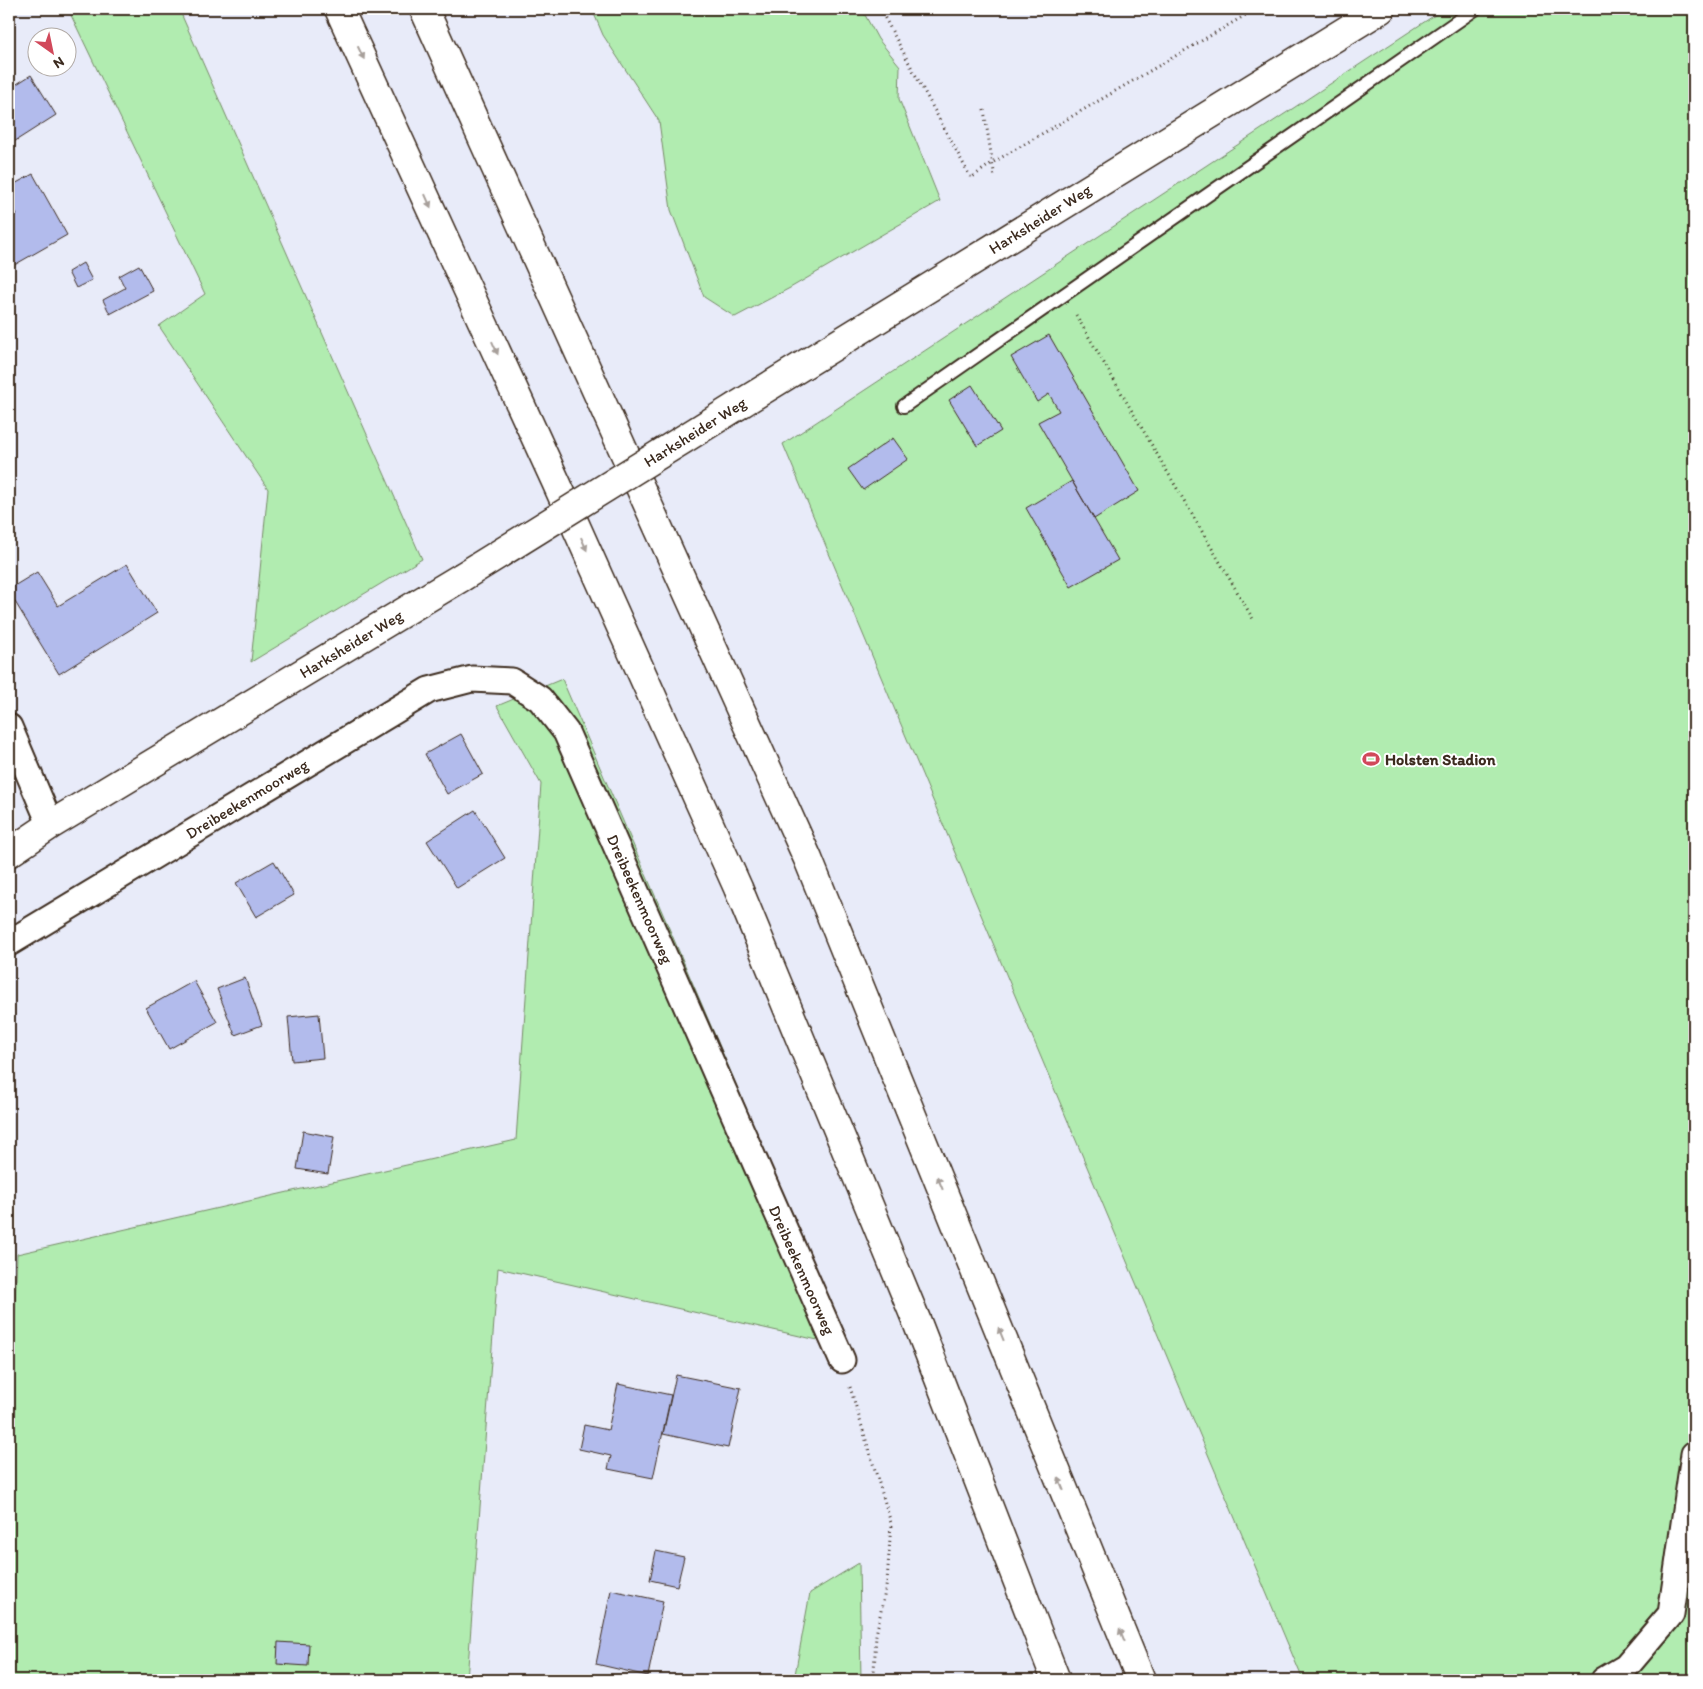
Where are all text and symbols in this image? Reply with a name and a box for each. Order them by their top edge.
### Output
north arrow [28,28,78,78]
one-way arrow [357,46,365,60]
text: N [50,53,67,72]
street label: Harksheider Weg [985,180,1095,258]
one-way arrow [424,193,432,208]
one-way arrow [492,341,500,355]
street label: Harksheider Weg [640,393,750,471]
one-way arrow [580,537,588,551]
street label: Harksheider Weg [296,605,407,682]
sports icon: Holsten Stadion [1361,749,1381,769]
place label: Holsten Stadion [1385,750,1496,769]
street label: Dreibeekenmoorweg [182,755,312,843]
street label: Dreibeekenmoorweg [603,831,677,967]
one-way arrow [935,1176,943,1190]
street label: Dreibeekenmoorweg [765,1202,839,1338]
one-way arrow [996,1327,1004,1341]
one-way arrow [1057,1477,1065,1492]
one-way arrow [1118,1628,1126,1642]

